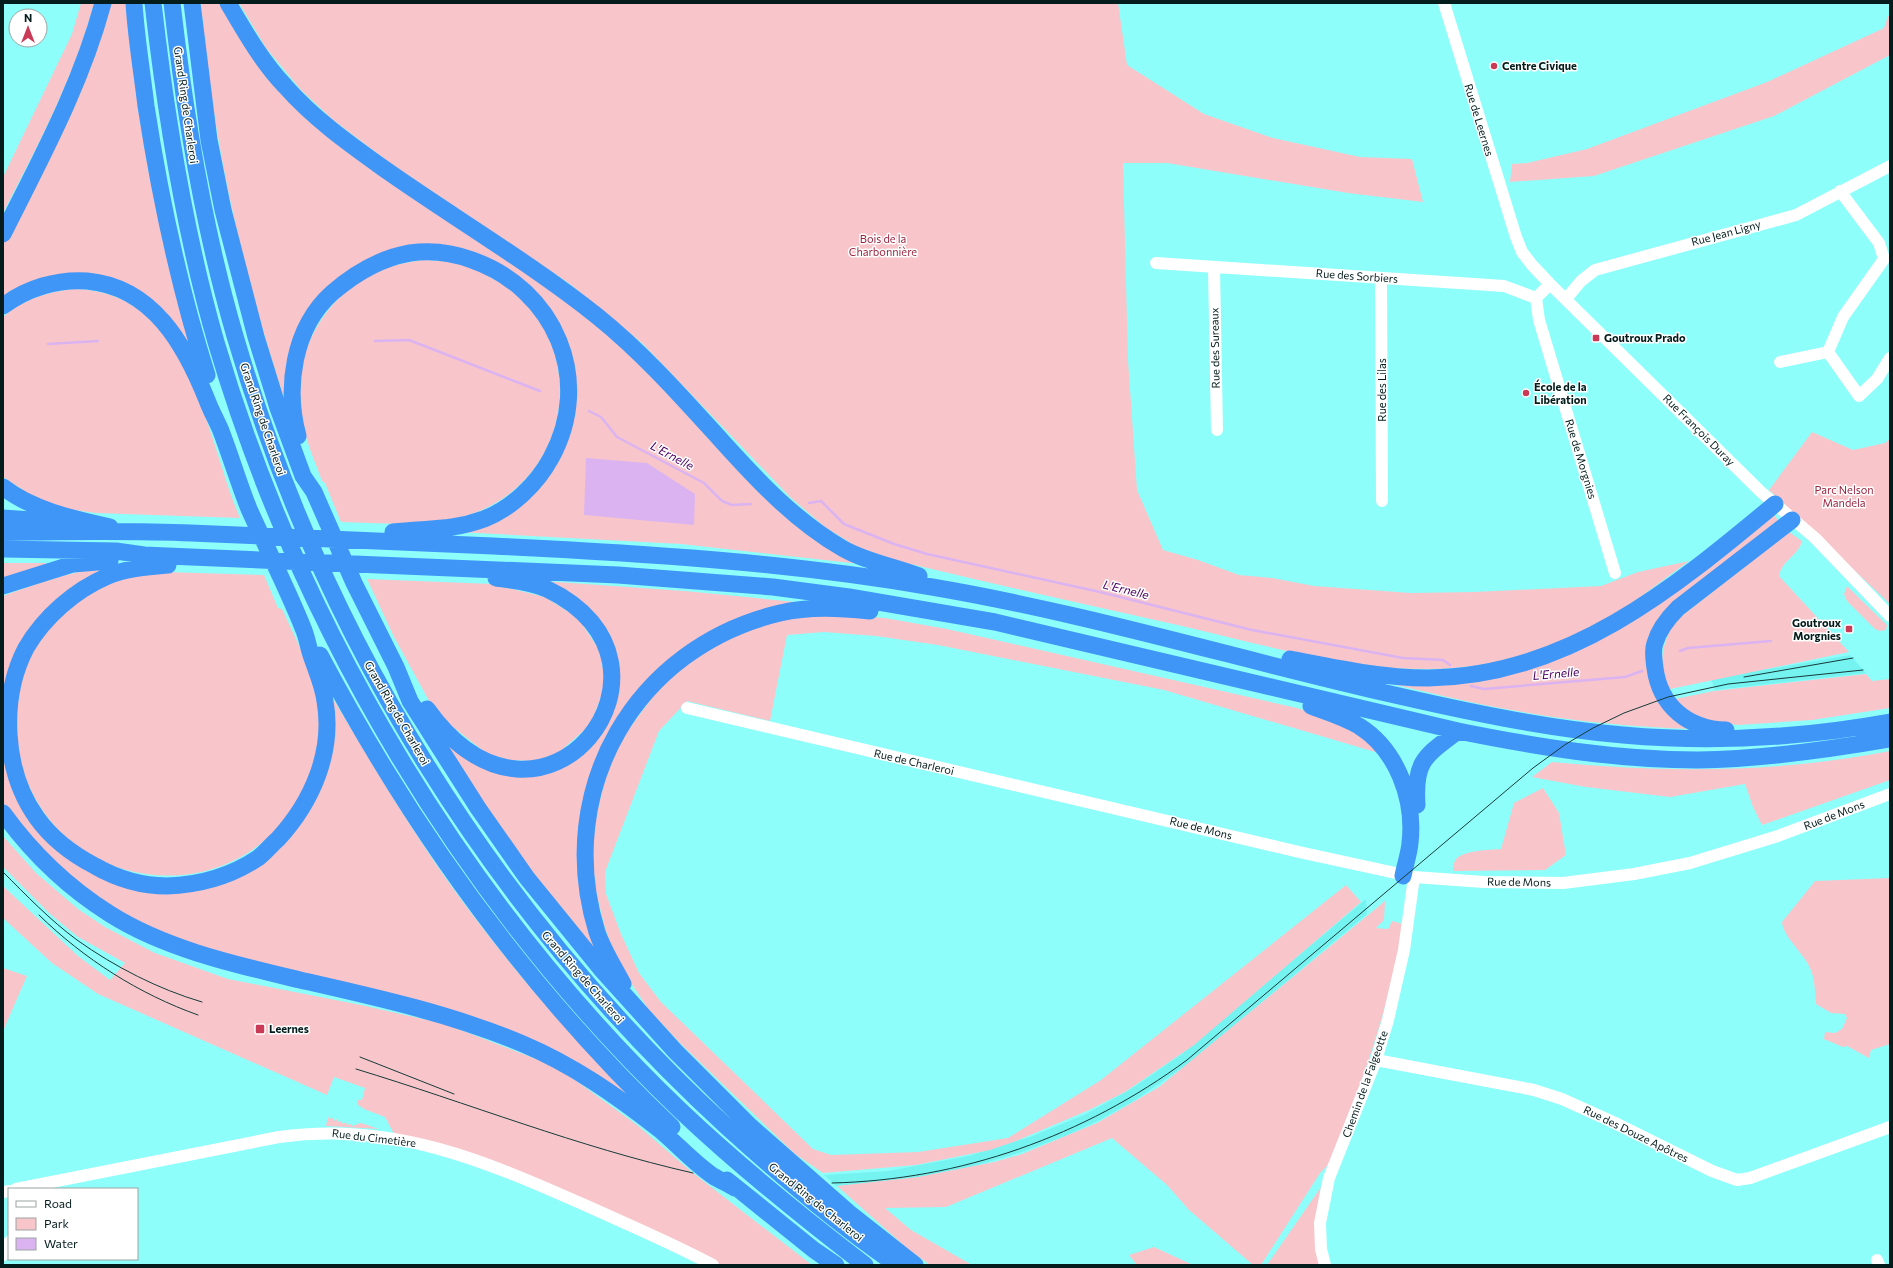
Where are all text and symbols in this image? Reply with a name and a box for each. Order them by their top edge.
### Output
north arrow [8,8,48,48]
text: N [24,11,32,24]
street label: Grand Ring de Charleroi [172,46,201,164]
place label: Centre Civique [1502,59,1577,72]
marker: Centre Civique [1489,61,1499,71]
street label: Rue de Leernes [1462,82,1497,158]
street label: Rue Jean Ligny [1690,217,1763,249]
park label: Bois de la Charbonnière [849,232,917,258]
street label: Rue des Sorbiers [1315,266,1399,285]
street label: Rue des Sureaux [1207,307,1222,389]
place label: Goutroux Prado [1604,331,1686,344]
marker: Goutroux Prado [1591,333,1601,343]
street label: Rue des Lilas [1375,358,1388,422]
street label: Grand Ring de Charleroi [238,361,289,477]
place label: École de la Libération [1534,379,1587,406]
marker: École de la Libération [1521,388,1531,398]
street label: Rue François Duray [1661,391,1738,468]
street label: Rue de Morgnies [1563,417,1600,500]
water label: L'Ernelle [649,438,697,473]
park label: Parc Nelson Mandela [1814,483,1874,509]
water label: L'Ernelle [1102,577,1151,602]
place label: Goutroux Morgnies [1792,616,1842,642]
marker: Goutroux Morgnies [1844,624,1854,634]
street label: Grand Ring de Charleroi [362,658,433,767]
water label: L'Ernelle [1532,664,1581,682]
street label: Rue de Charleroi [873,746,956,777]
street label: Rue de Mons [1802,797,1866,832]
street label: Rue de Mons [1168,813,1234,842]
street label: Rue de Mons [1487,874,1551,889]
street label: Grand Ring de Charleroi [540,928,627,1026]
place label: Leernes [269,1022,309,1035]
marker: Leernes [254,1023,266,1035]
street label: Chemin de la Falgeotte [1339,1028,1390,1139]
street label: Rue des Douze Apôtres [1582,1103,1691,1165]
street label: Rue du Cimetière [331,1126,417,1149]
street label: Grand Ring de Charleroi [766,1159,866,1244]
legend [8,1188,138,1260]
text: Road [44,1196,72,1210]
text: Park [44,1216,70,1230]
text: Water [44,1236,78,1250]

